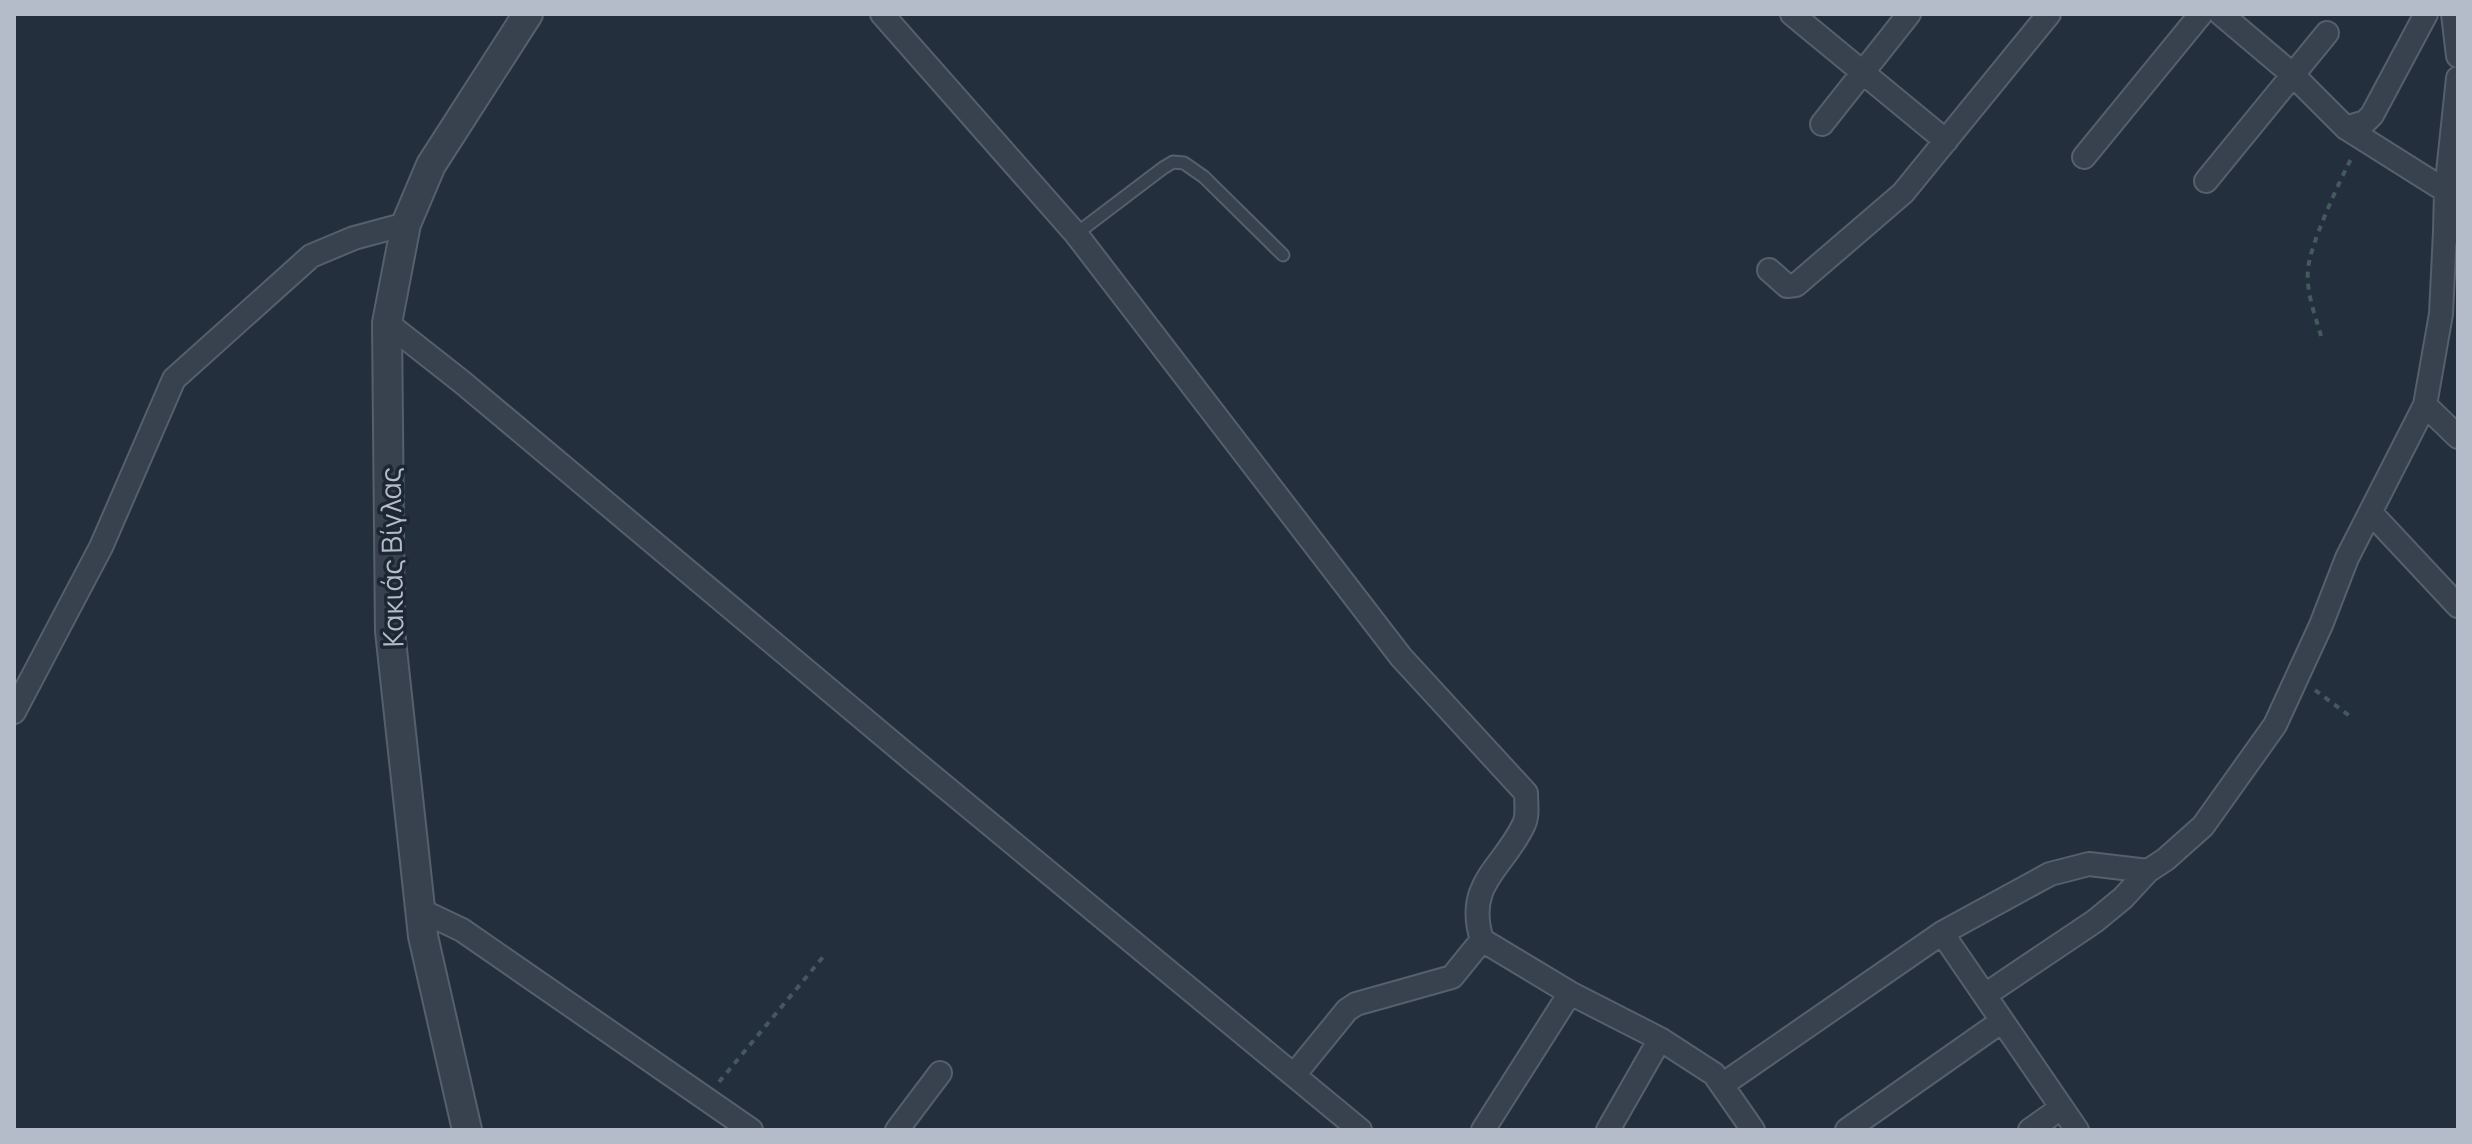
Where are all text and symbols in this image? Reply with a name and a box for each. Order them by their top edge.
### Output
street label: Κακιάς Βίγλας [370,467,412,647]

